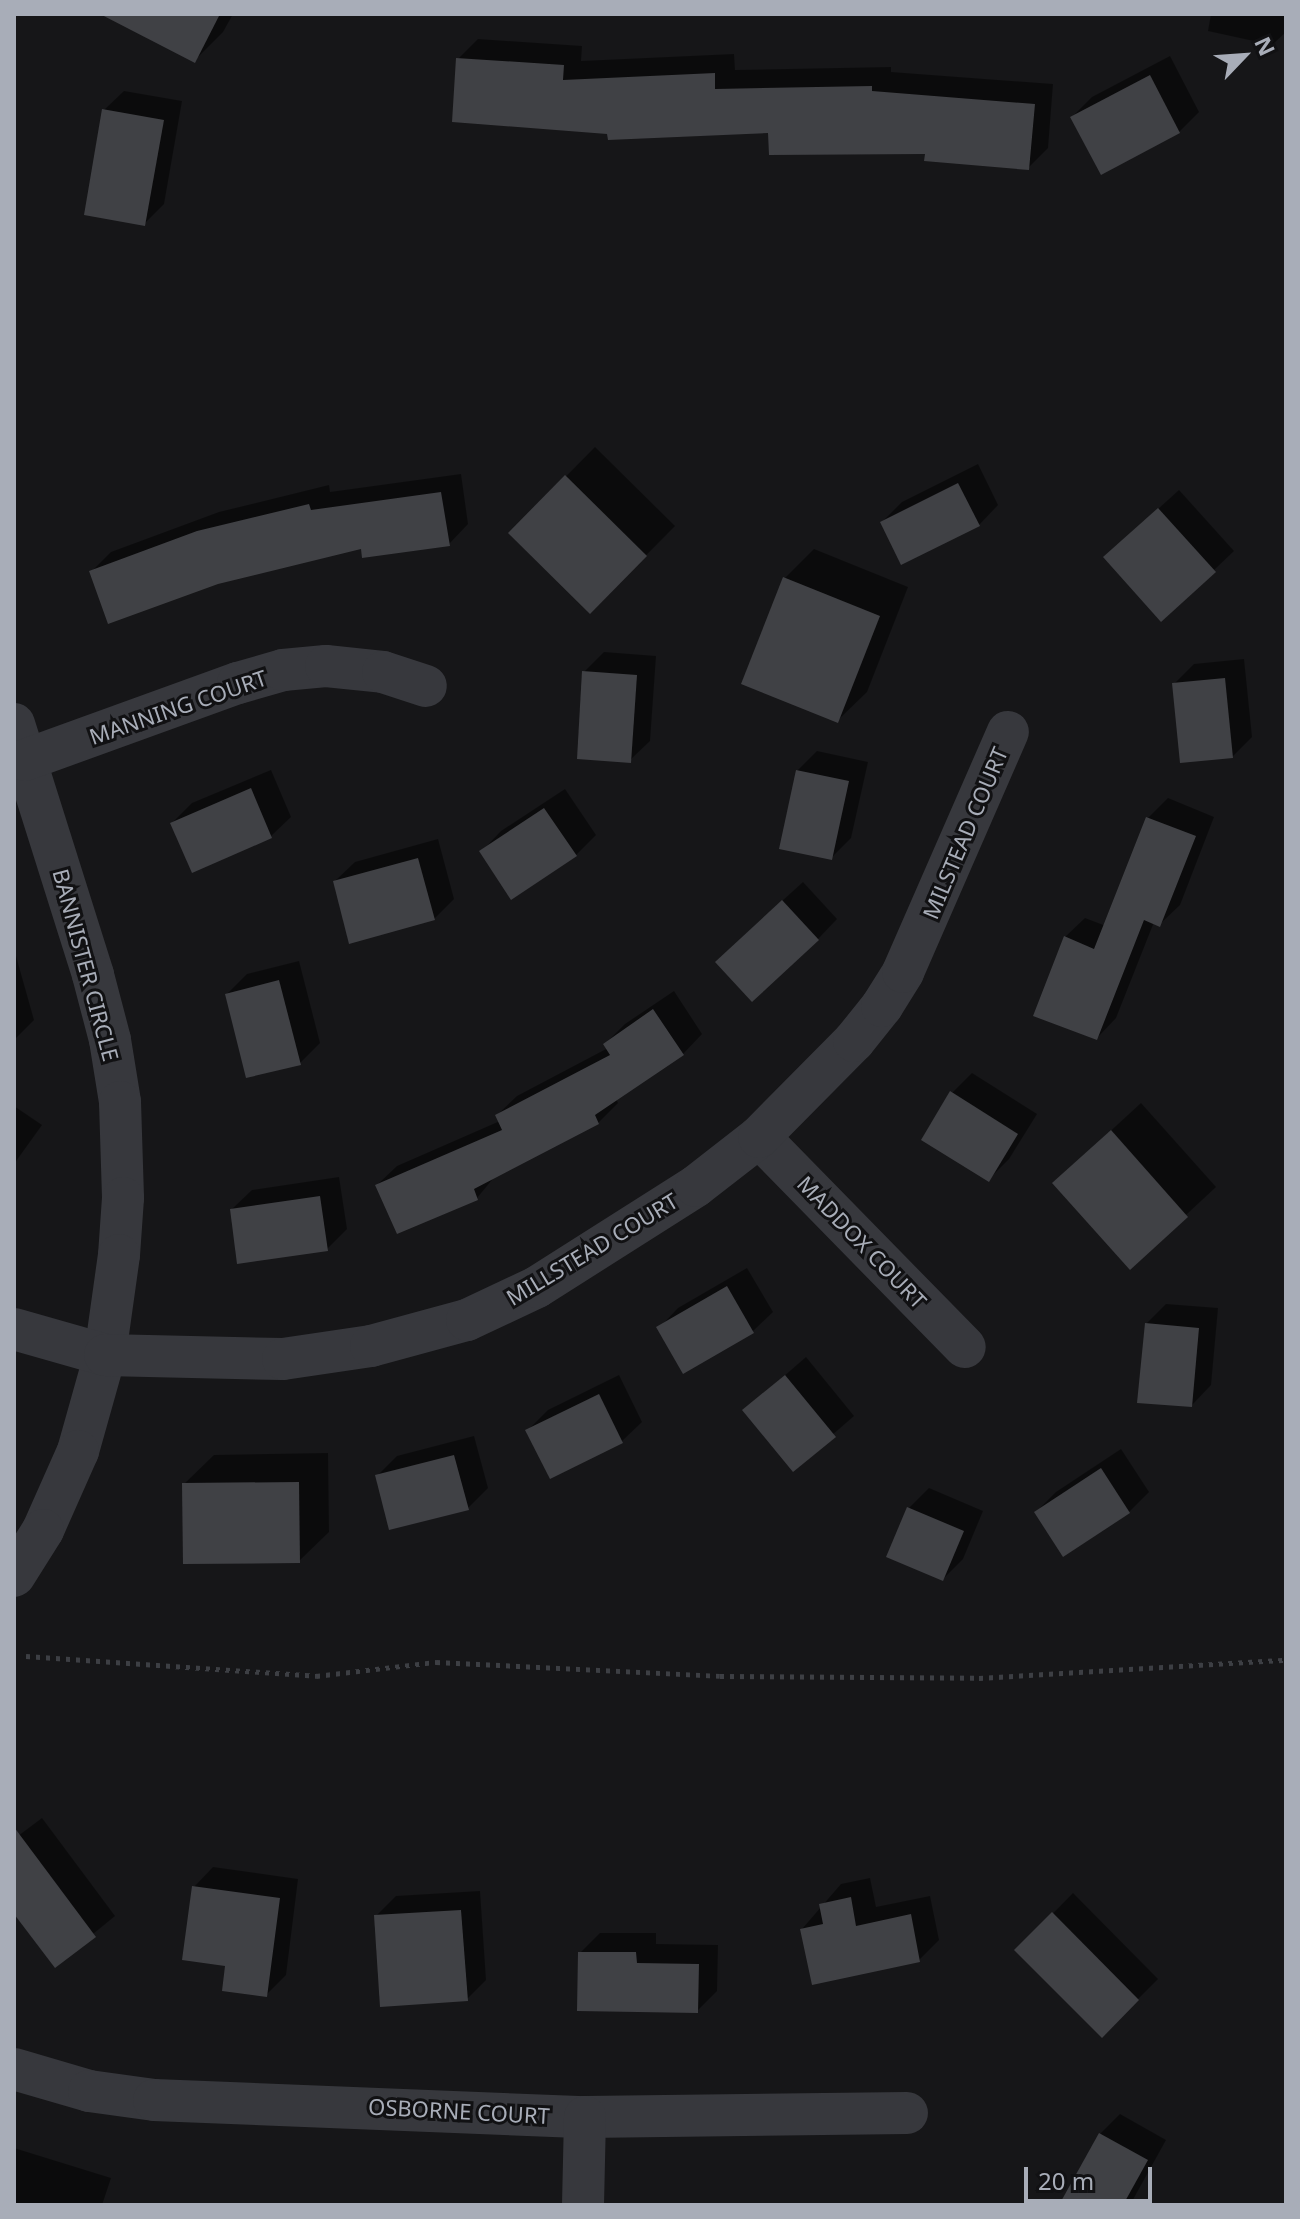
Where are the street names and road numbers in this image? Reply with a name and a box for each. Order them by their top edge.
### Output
street label: MANNING COURT [86,664,270,750]
street label: MILSTEAD COURT [917,743,1013,923]
street label: BANNISTER CIRCLE [48,866,124,1064]
street label: MADDOX COURT [792,1170,932,1314]
street label: MILLSTEAD COURT [501,1187,683,1311]
street label: OSBORNE COURT [368,2093,550,2129]

